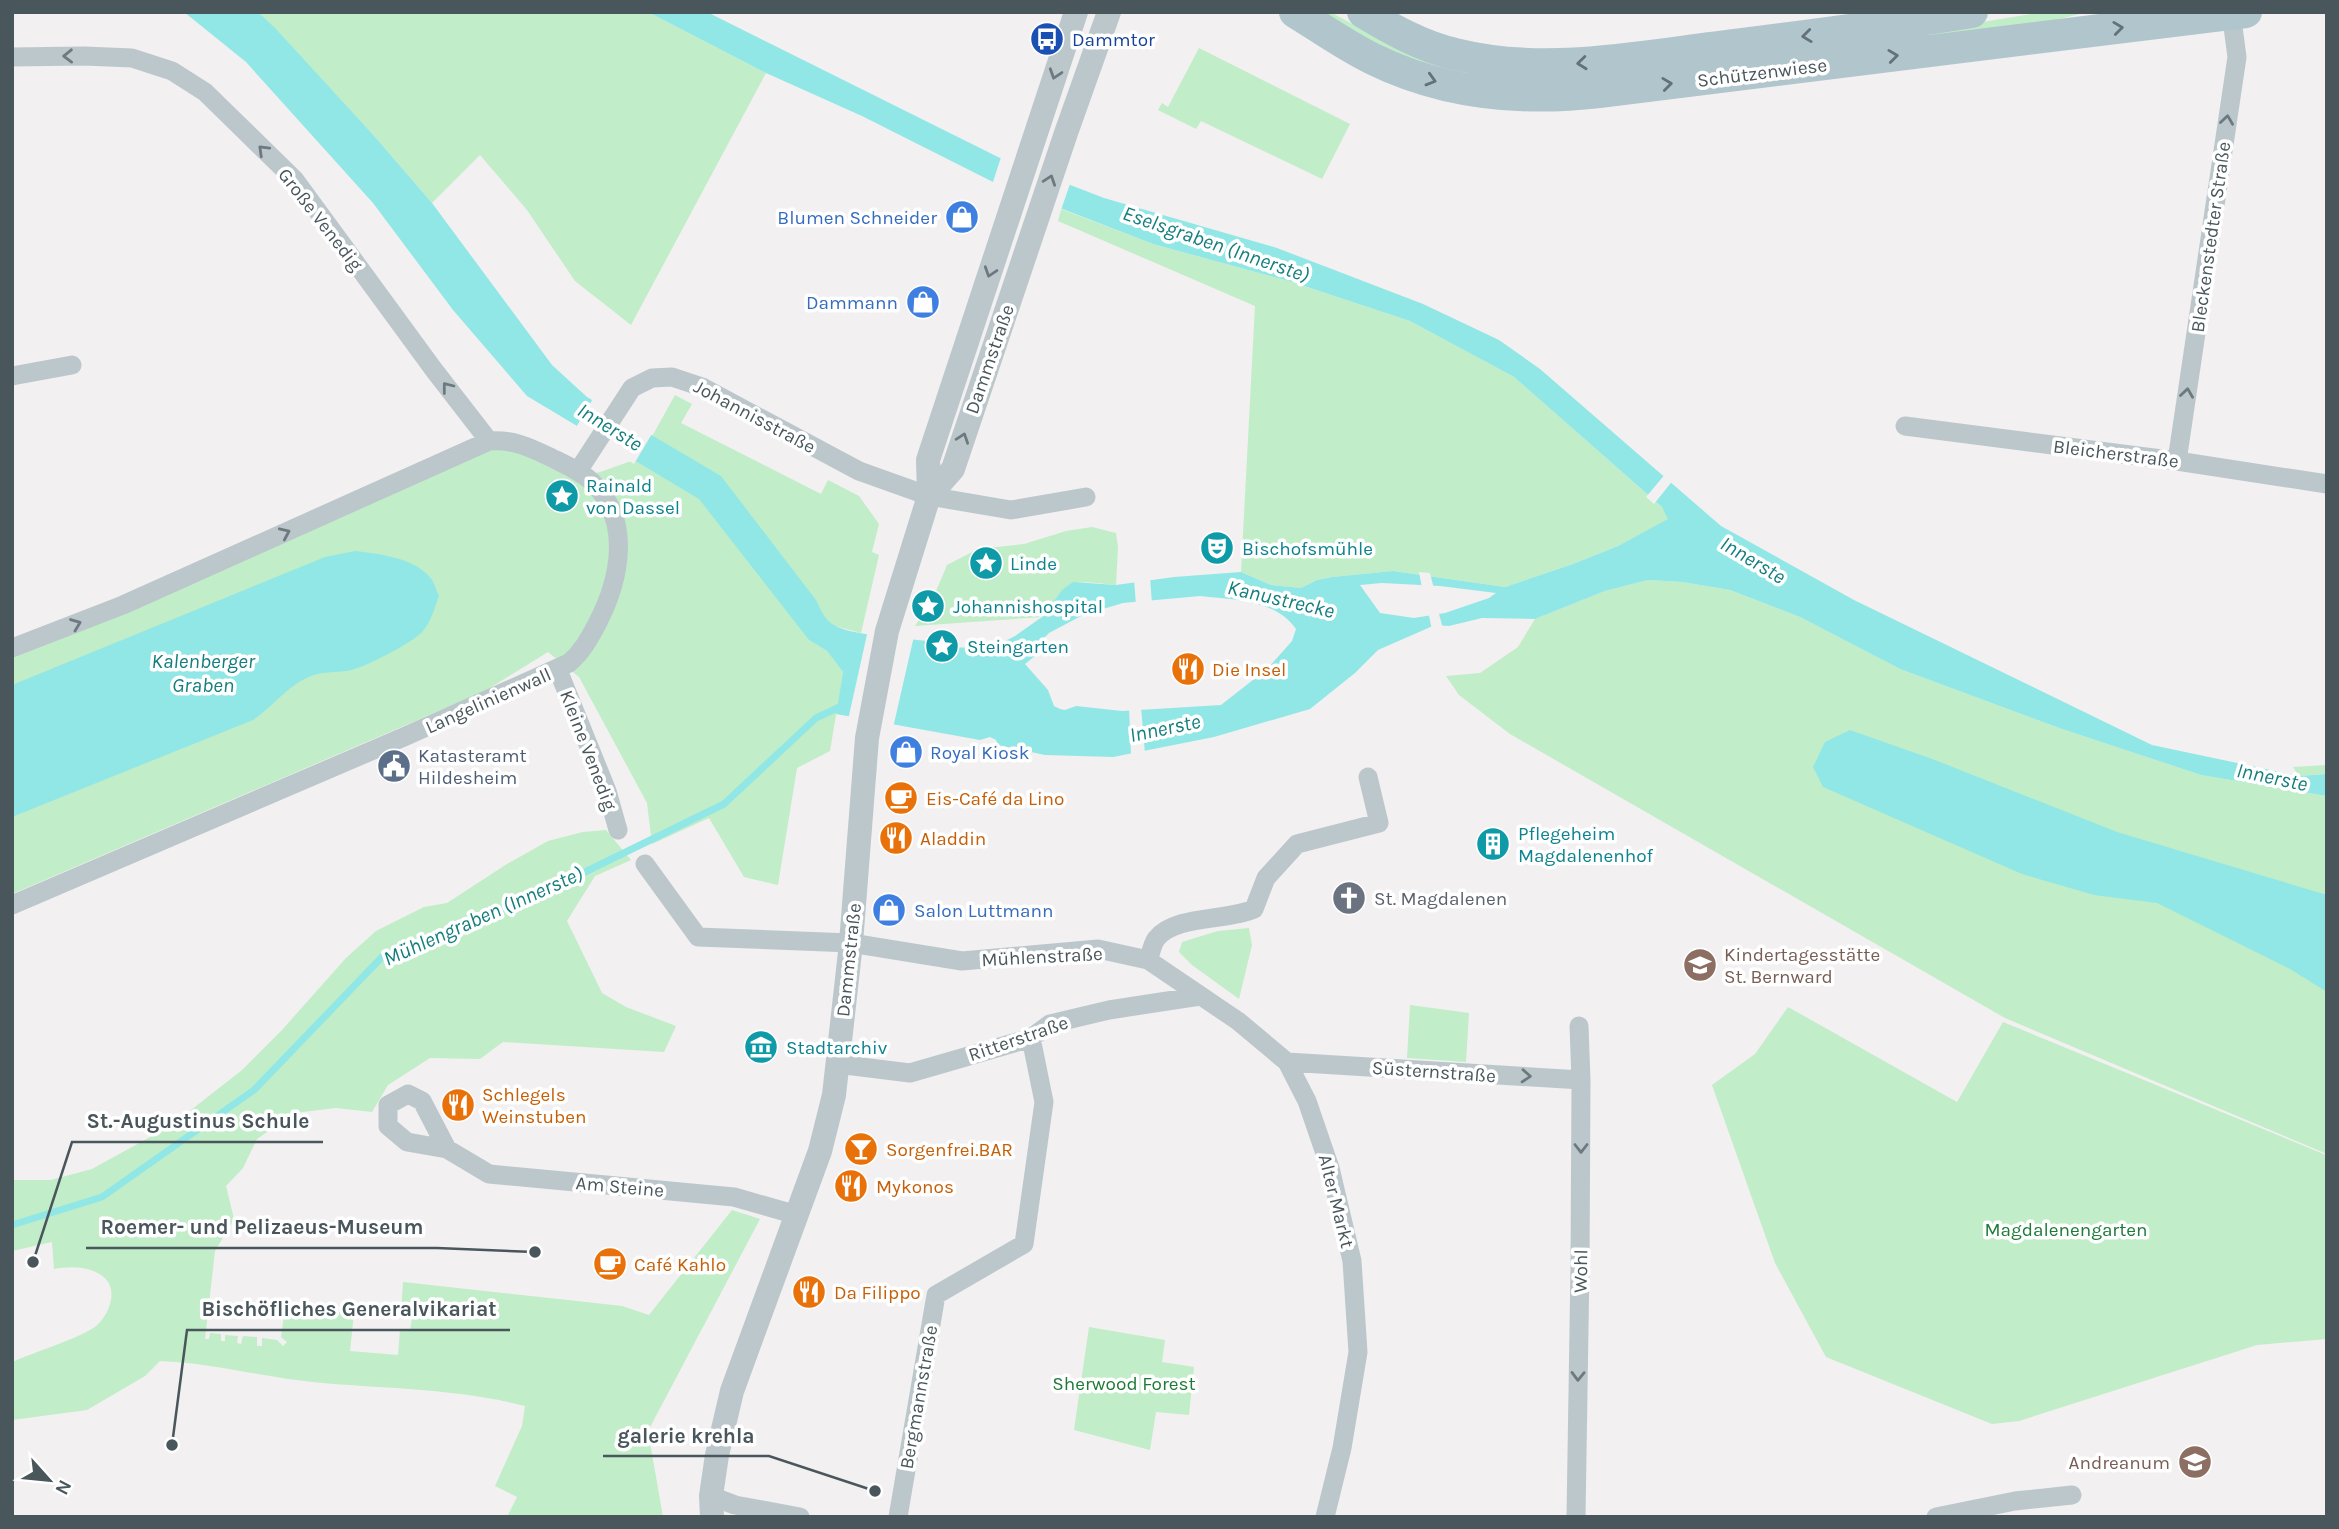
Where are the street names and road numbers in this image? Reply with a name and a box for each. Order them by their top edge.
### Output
street label: Schützenwiese [1696,54,1828,92]
street label: Bleckenstedter Straße [2187,140,2235,334]
street label: Große Venedig [273,164,367,276]
street label: Dammstraße [961,302,1019,417]
street label: Johannisstraße [690,376,819,458]
street label: Bleicherstraße [2052,435,2180,473]
street label: Langelinienwall [422,663,555,739]
street label: Kleine Venedig [555,687,621,814]
street label: Dammstraße [832,902,866,1018]
street label: Mühlenstraße [981,943,1103,971]
street label: Ritterstraße [966,1012,1071,1066]
street label: Süsternstraße [1371,1057,1497,1087]
street label: Alter Markt [1314,1152,1358,1250]
street label: Am Steine [575,1172,665,1202]
street label: Wohl [1570,1249,1592,1293]
street label: Bergmannstraße [895,1323,942,1471]

